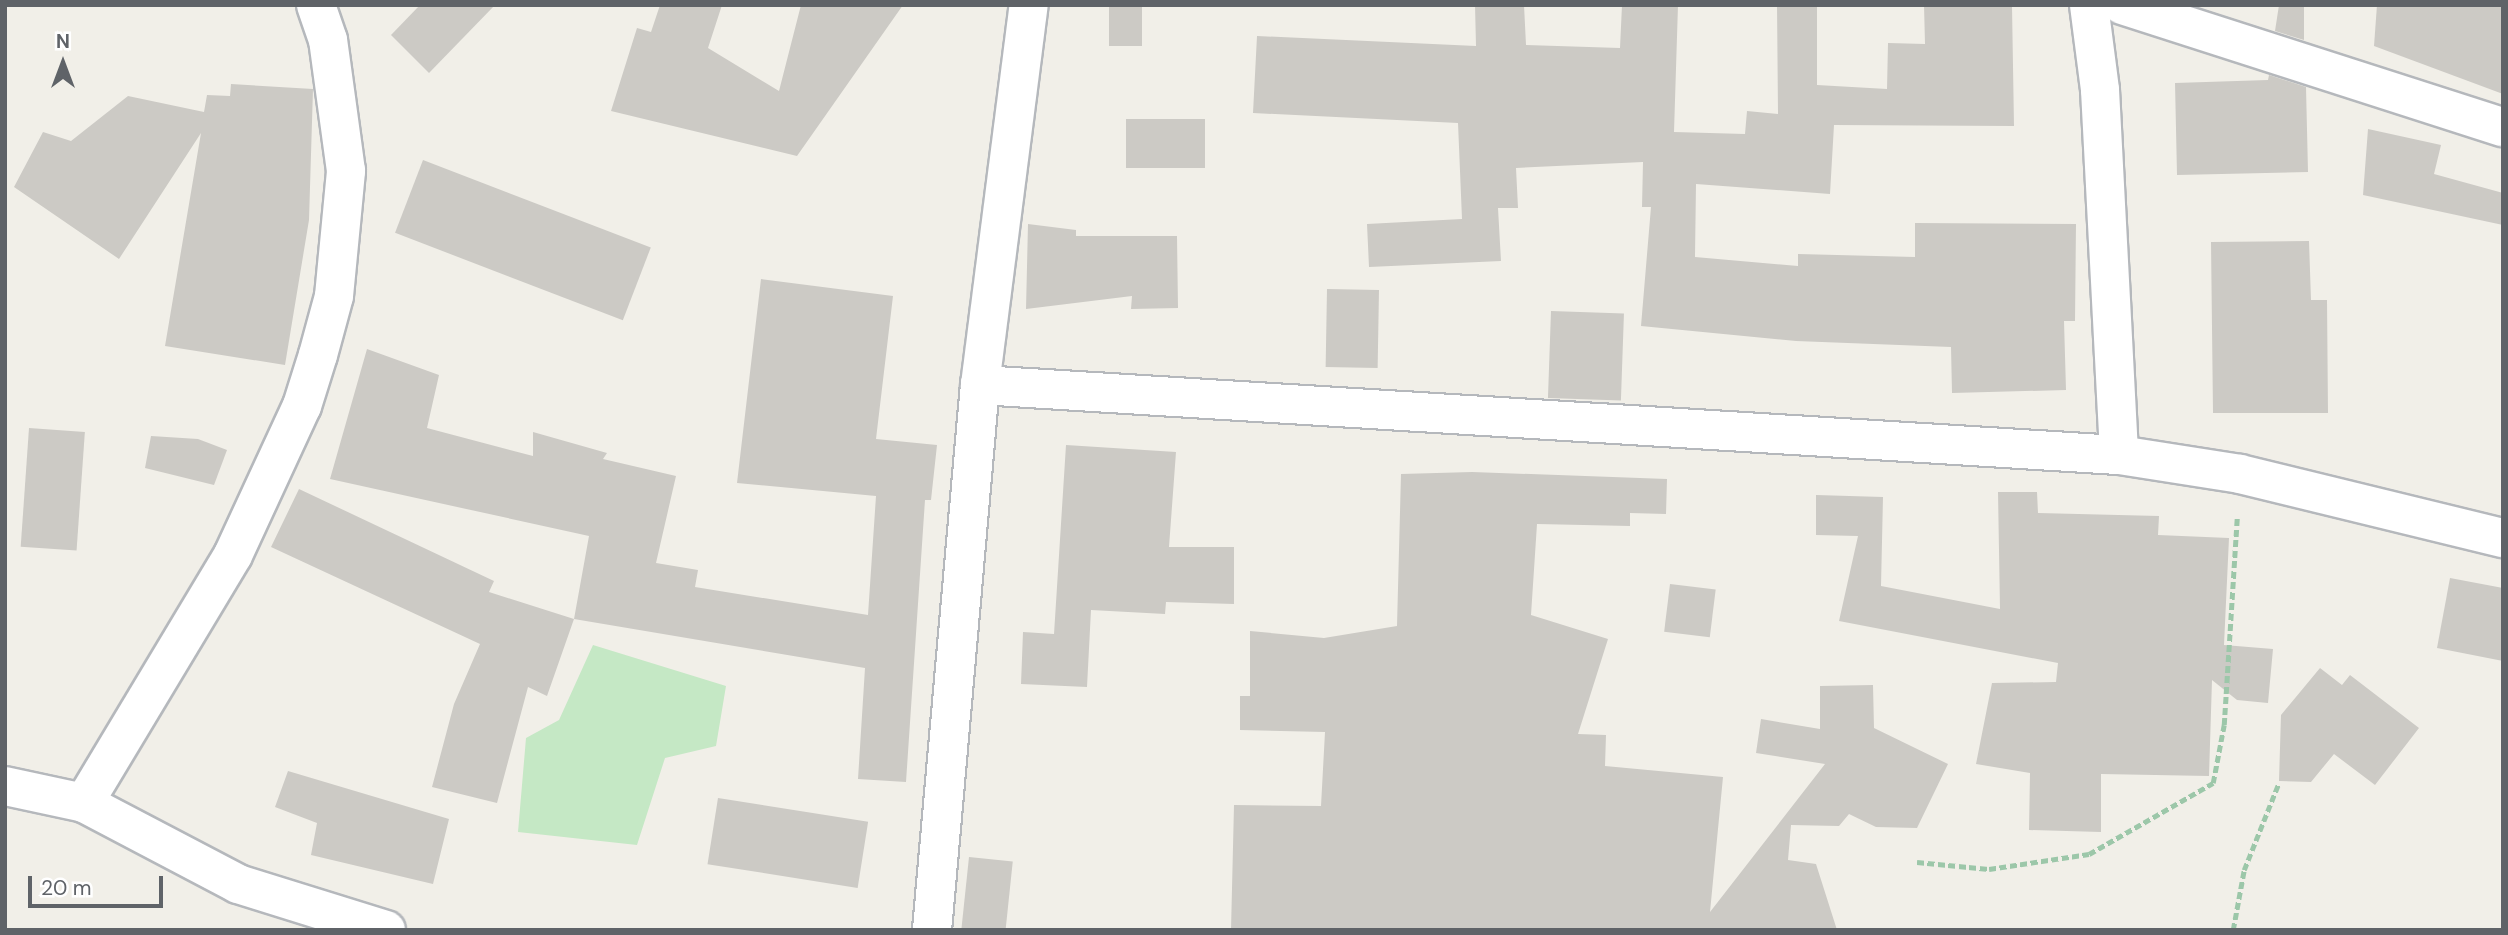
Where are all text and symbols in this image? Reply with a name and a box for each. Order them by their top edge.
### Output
north arrow [28,28,98,98]
text: N [56,29,70,54]
scale bar [32,862,166,906]
text: 20 m [41,874,92,902]

